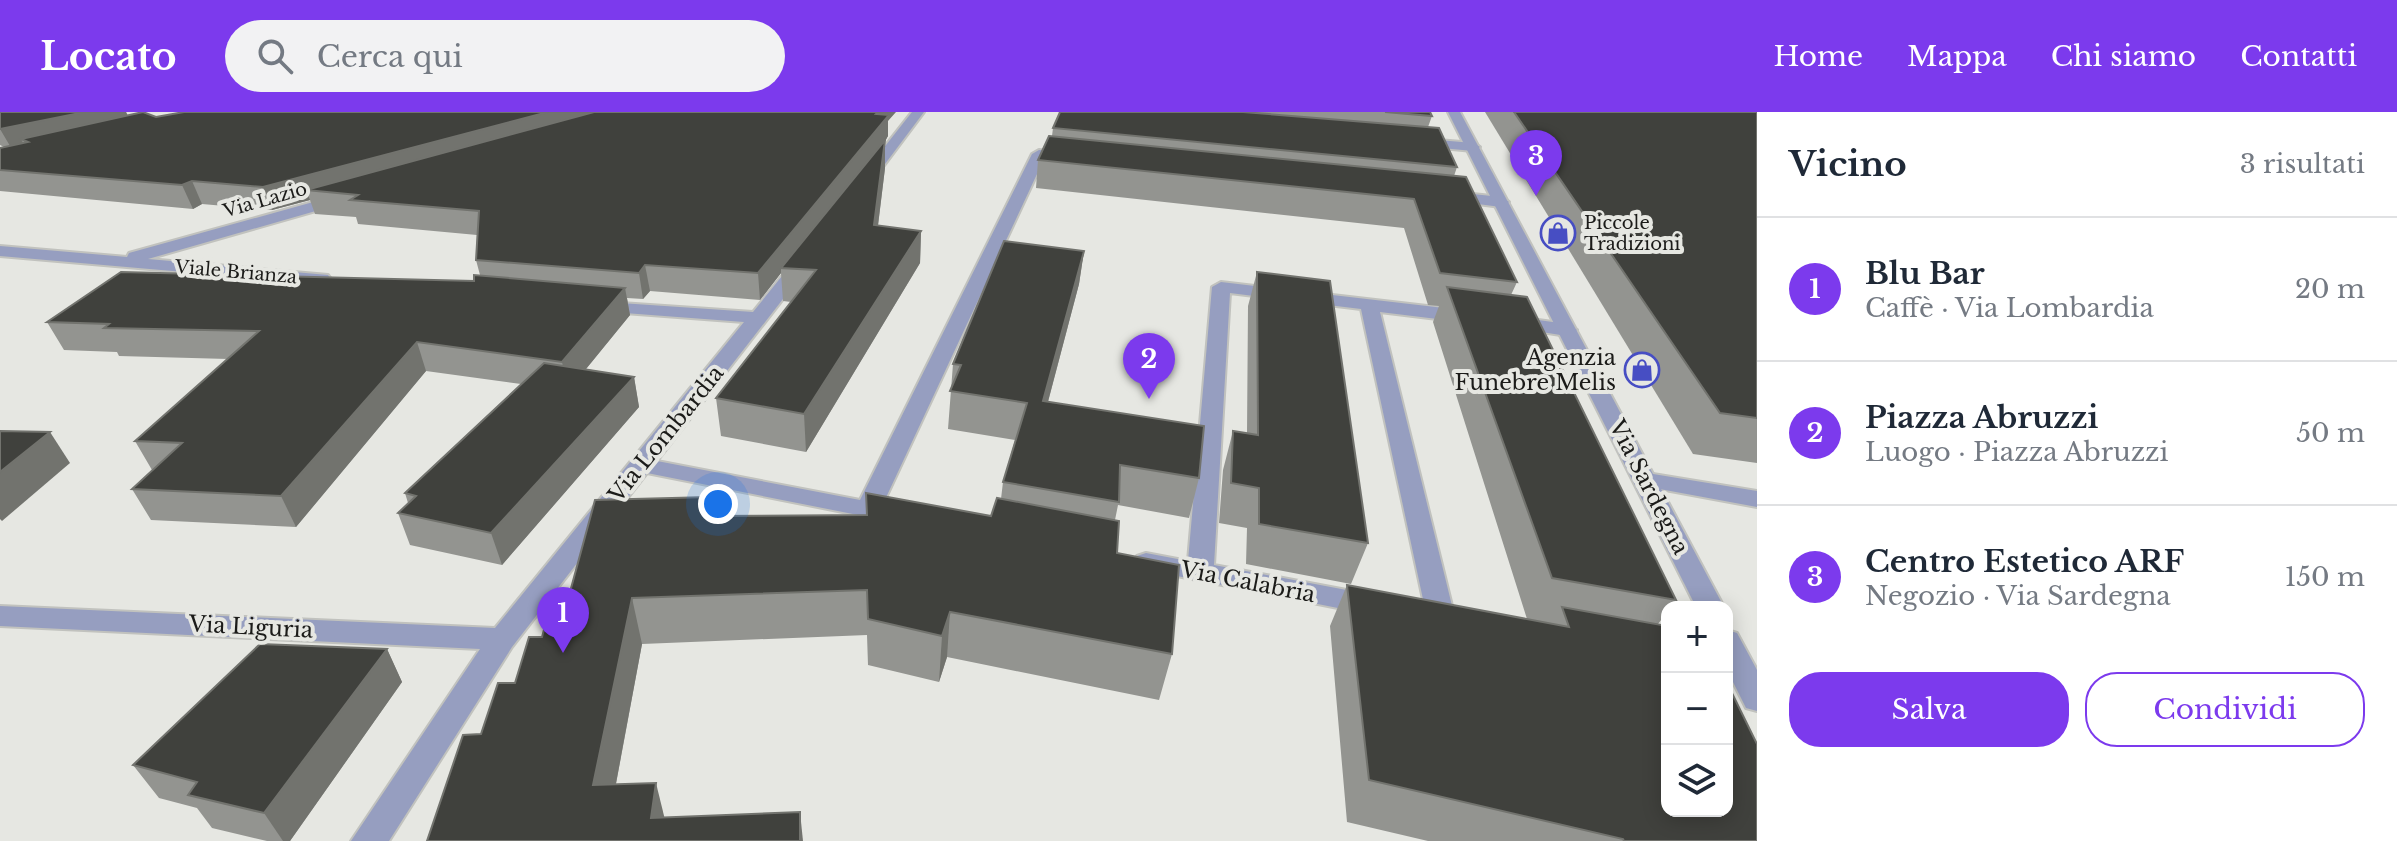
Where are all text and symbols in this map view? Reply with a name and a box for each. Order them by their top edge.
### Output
search box [225,20,785,92]
text: Locato [40,33,177,80]
icon: search [253,34,297,78]
text: Cerca qui [317,38,463,75]
text: Home [1774,39,1863,74]
text: Mappa [1907,39,2007,74]
text: Chi siamo [2051,39,2196,74]
text: Contatti [2240,39,2357,74]
pin: 3 [1510,130,1562,196]
text: Vicino [1789,143,1907,185]
text: 3 risultati [2240,148,2365,180]
street label: Via Lazio [220,178,309,223]
place label: Piccole Tradizioni [1584,212,1680,255]
shop icon: Piccole Tradizioni [1539,214,1577,252]
text: Blu Bar [1865,255,1985,292]
street label: Viale Brianza [173,256,298,288]
text: 1 [1809,273,1821,305]
text: 20 m [2295,273,2365,305]
text: Caffè · Via Lombardia [1865,292,2154,324]
pin: 2 [1123,333,1175,399]
place label: Agenzia Funebre Melis [1455,344,1617,396]
shop icon: Agenzia Funebre Melis [1623,351,1661,389]
street label: Via Lombardia [602,360,730,509]
text: Piazza Abruzzi [1865,399,2098,436]
street label: Via Sardegna [1603,414,1695,560]
text: 2 [1807,417,1823,449]
text: 50 m [2296,417,2365,449]
text: Luogo · Piazza Abruzzi [1865,436,2168,468]
your location [698,484,738,524]
text: Centro Estetico ARF [1865,543,2184,580]
street label: Via Calabria [1177,556,1318,608]
text: 3 [1807,561,1823,593]
text: 150 m [2285,561,2365,593]
text: Negozio · Via Sardegna [1865,580,2171,612]
pin: 1 [537,587,589,653]
map controls [1661,601,1733,817]
button: + [1661,601,1733,673]
street label: Via Liguria [187,610,315,644]
button: Salva [1789,672,2069,747]
button: Condividi [2085,672,2365,747]
button: − [1661,673,1733,745]
button: layers [1661,745,1733,817]

